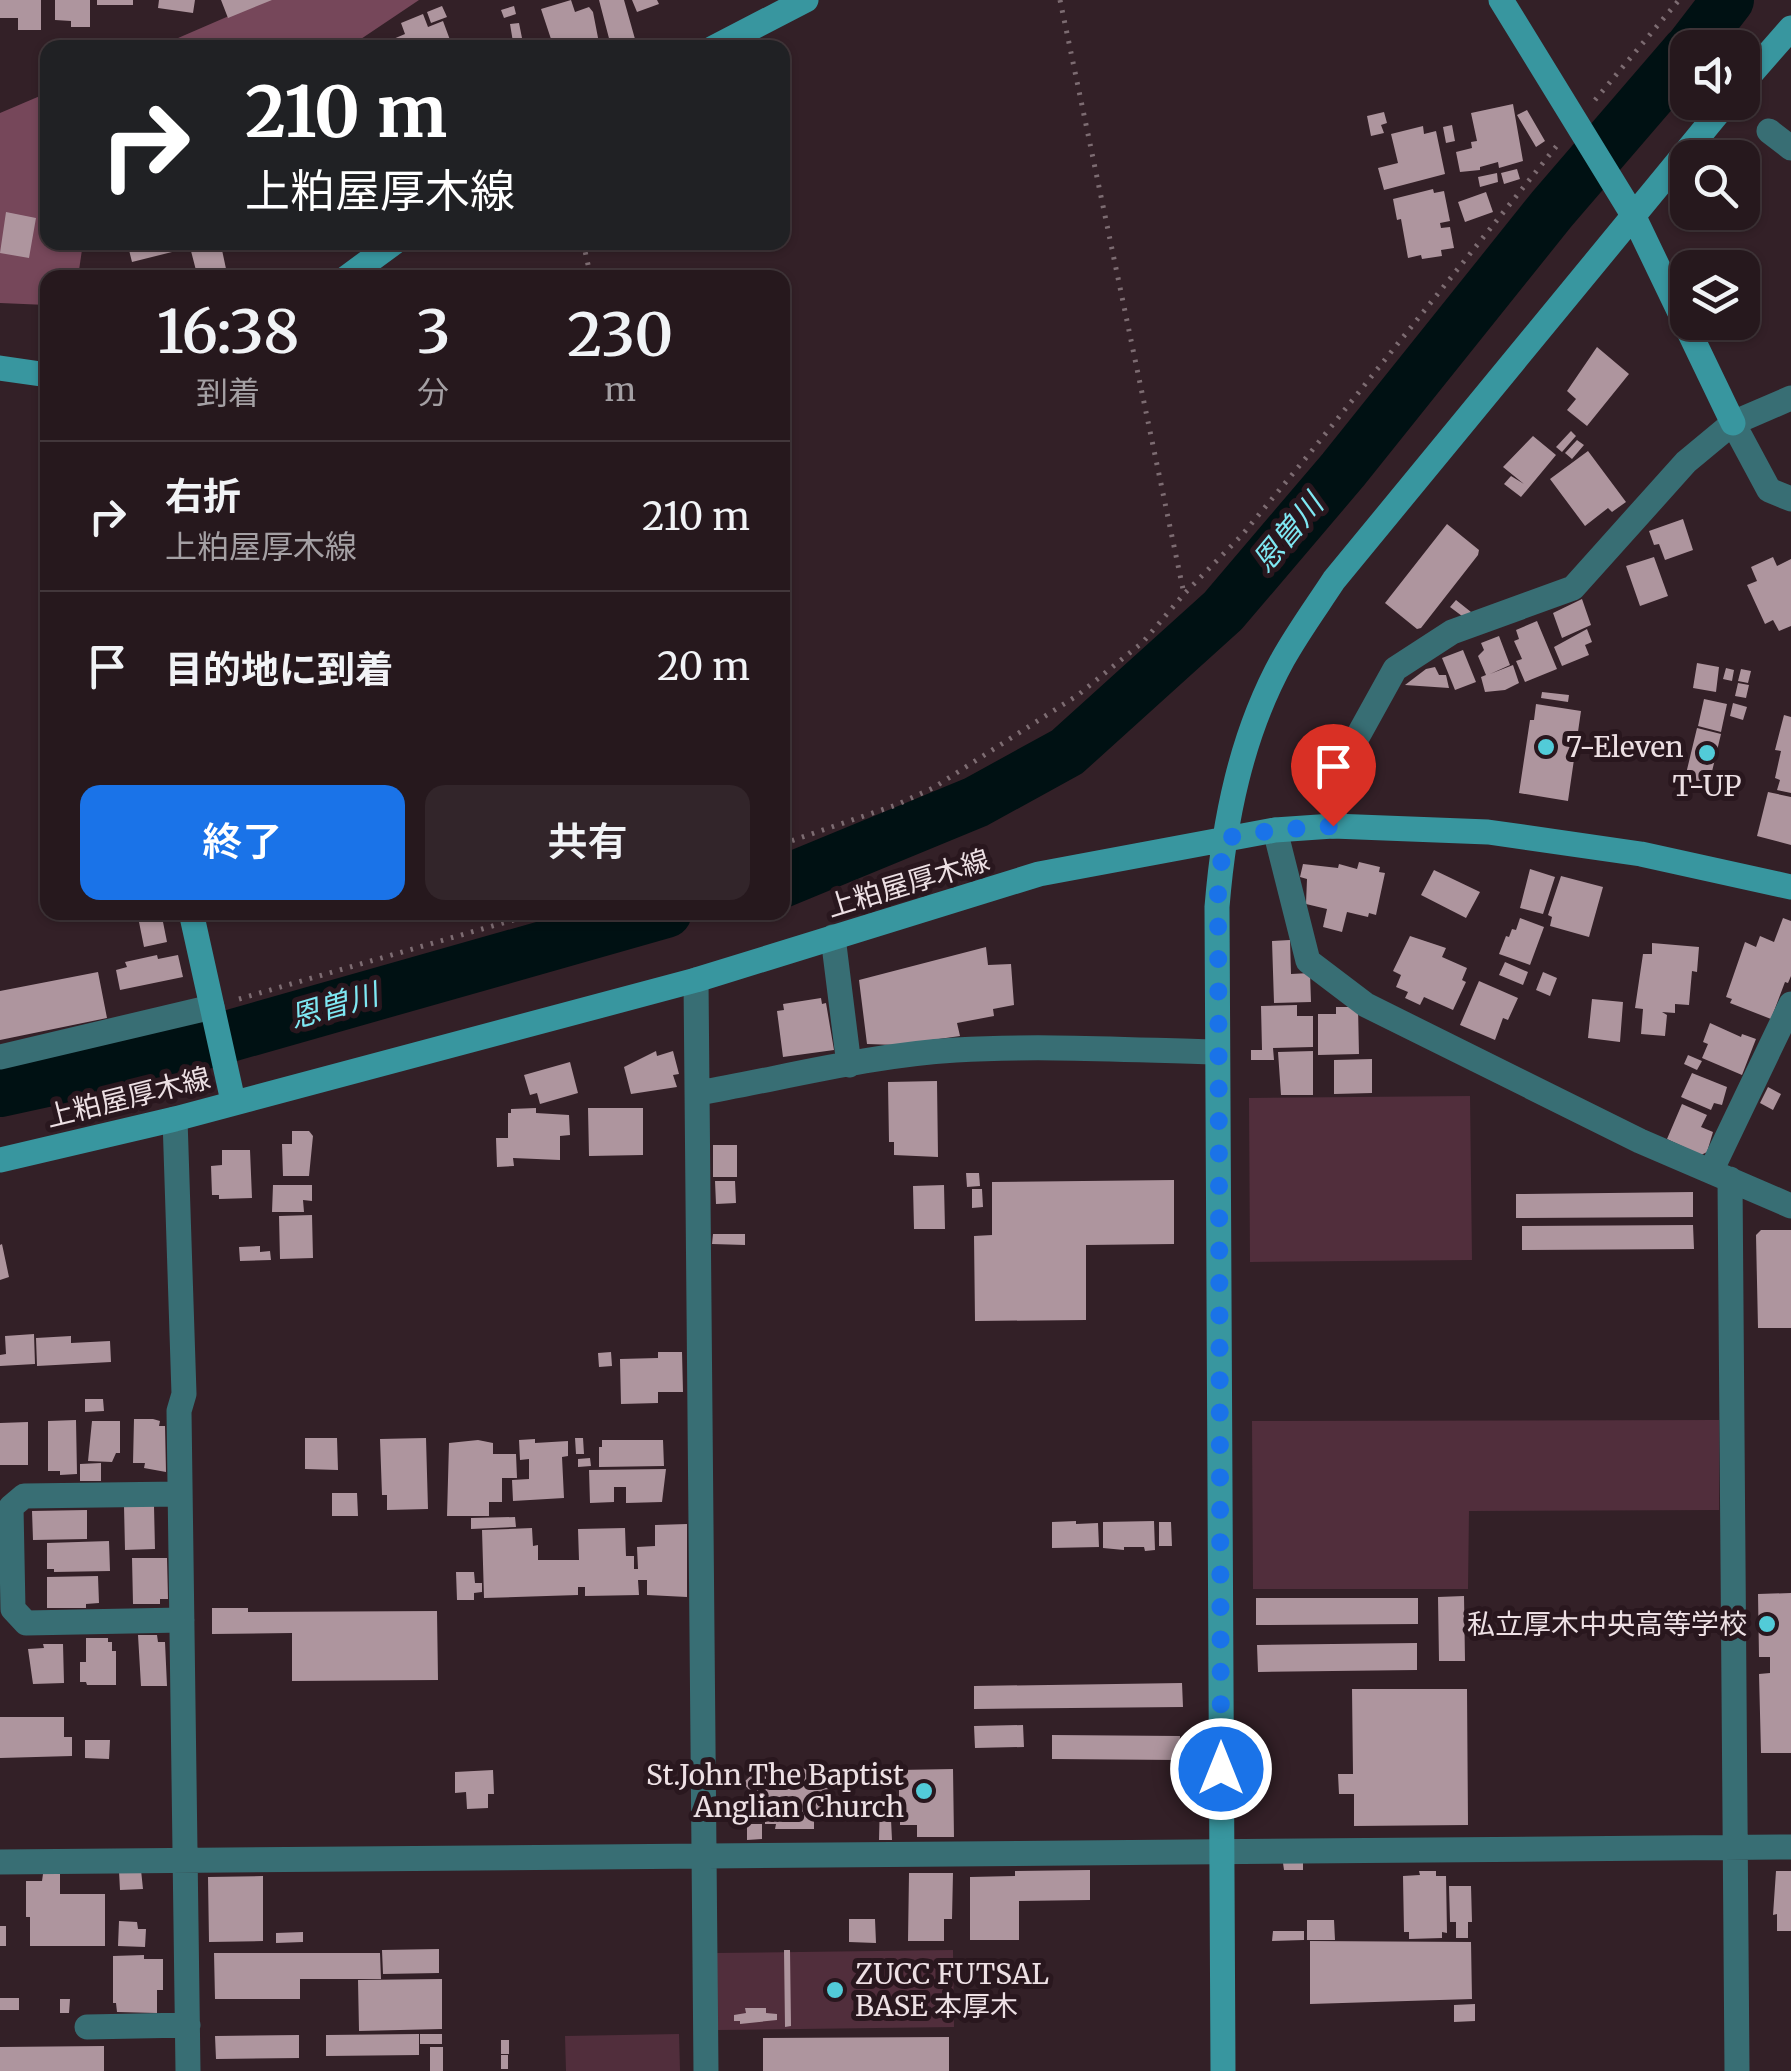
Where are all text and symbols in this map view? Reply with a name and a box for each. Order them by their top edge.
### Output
map controls [1670,30,1760,340]
button: sound [1670,30,1760,120]
text: 210 m [245,68,447,156]
icon: right [80,80,210,210]
button: search [1670,140,1760,230]
text: 上粕屋厚木線 [245,163,515,219]
button: layers [1670,250,1760,340]
text: 16:38 [157,294,300,369]
text: 3 [416,294,451,369]
text: 230 [567,297,673,372]
text: m [604,370,636,410]
text: 到着 [196,373,260,413]
text: 分 [417,373,449,413]
text: 右折 [165,473,241,520]
water label: 恩曽川 [1244,483,1333,579]
icon: right [80,489,135,544]
text: 210 m [642,493,750,540]
text: 上粕屋厚木線 [165,527,357,567]
icon: arrive [80,639,135,694]
text: 20 m [657,643,750,690]
text: 目的地に到着 [165,646,393,693]
pin [1291,724,1376,827]
place label: 7-Eleven [1566,729,1684,765]
marker: 7-Eleven [1535,736,1557,758]
icon: arrive [1306,739,1361,794]
marker: T-UP [1696,742,1718,764]
place label: T-UP [1673,768,1741,804]
button: 終了 [80,785,405,900]
button: 共有 [425,785,750,900]
street label: 上粕屋厚木線 [822,841,994,925]
water label: 恩曽川 [285,974,385,1036]
street label: 上粕屋厚木線 [42,1059,214,1135]
place label: 私立厚木中央高等学校 [1467,1606,1747,1642]
marker: 私立厚木中央高等学校 [1756,1613,1778,1635]
position arrow [1169,1717,1273,1821]
place label: St.John The Baptist Anglian Church [646,1757,904,1825]
marker: St.John The Baptist Anglian Church [913,1780,935,1802]
place label: ZUCC FUTSAL BASE 本厚木 [855,1956,1049,2024]
marker: ZUCC FUTSAL BASE 本厚木 [824,1979,846,2001]

